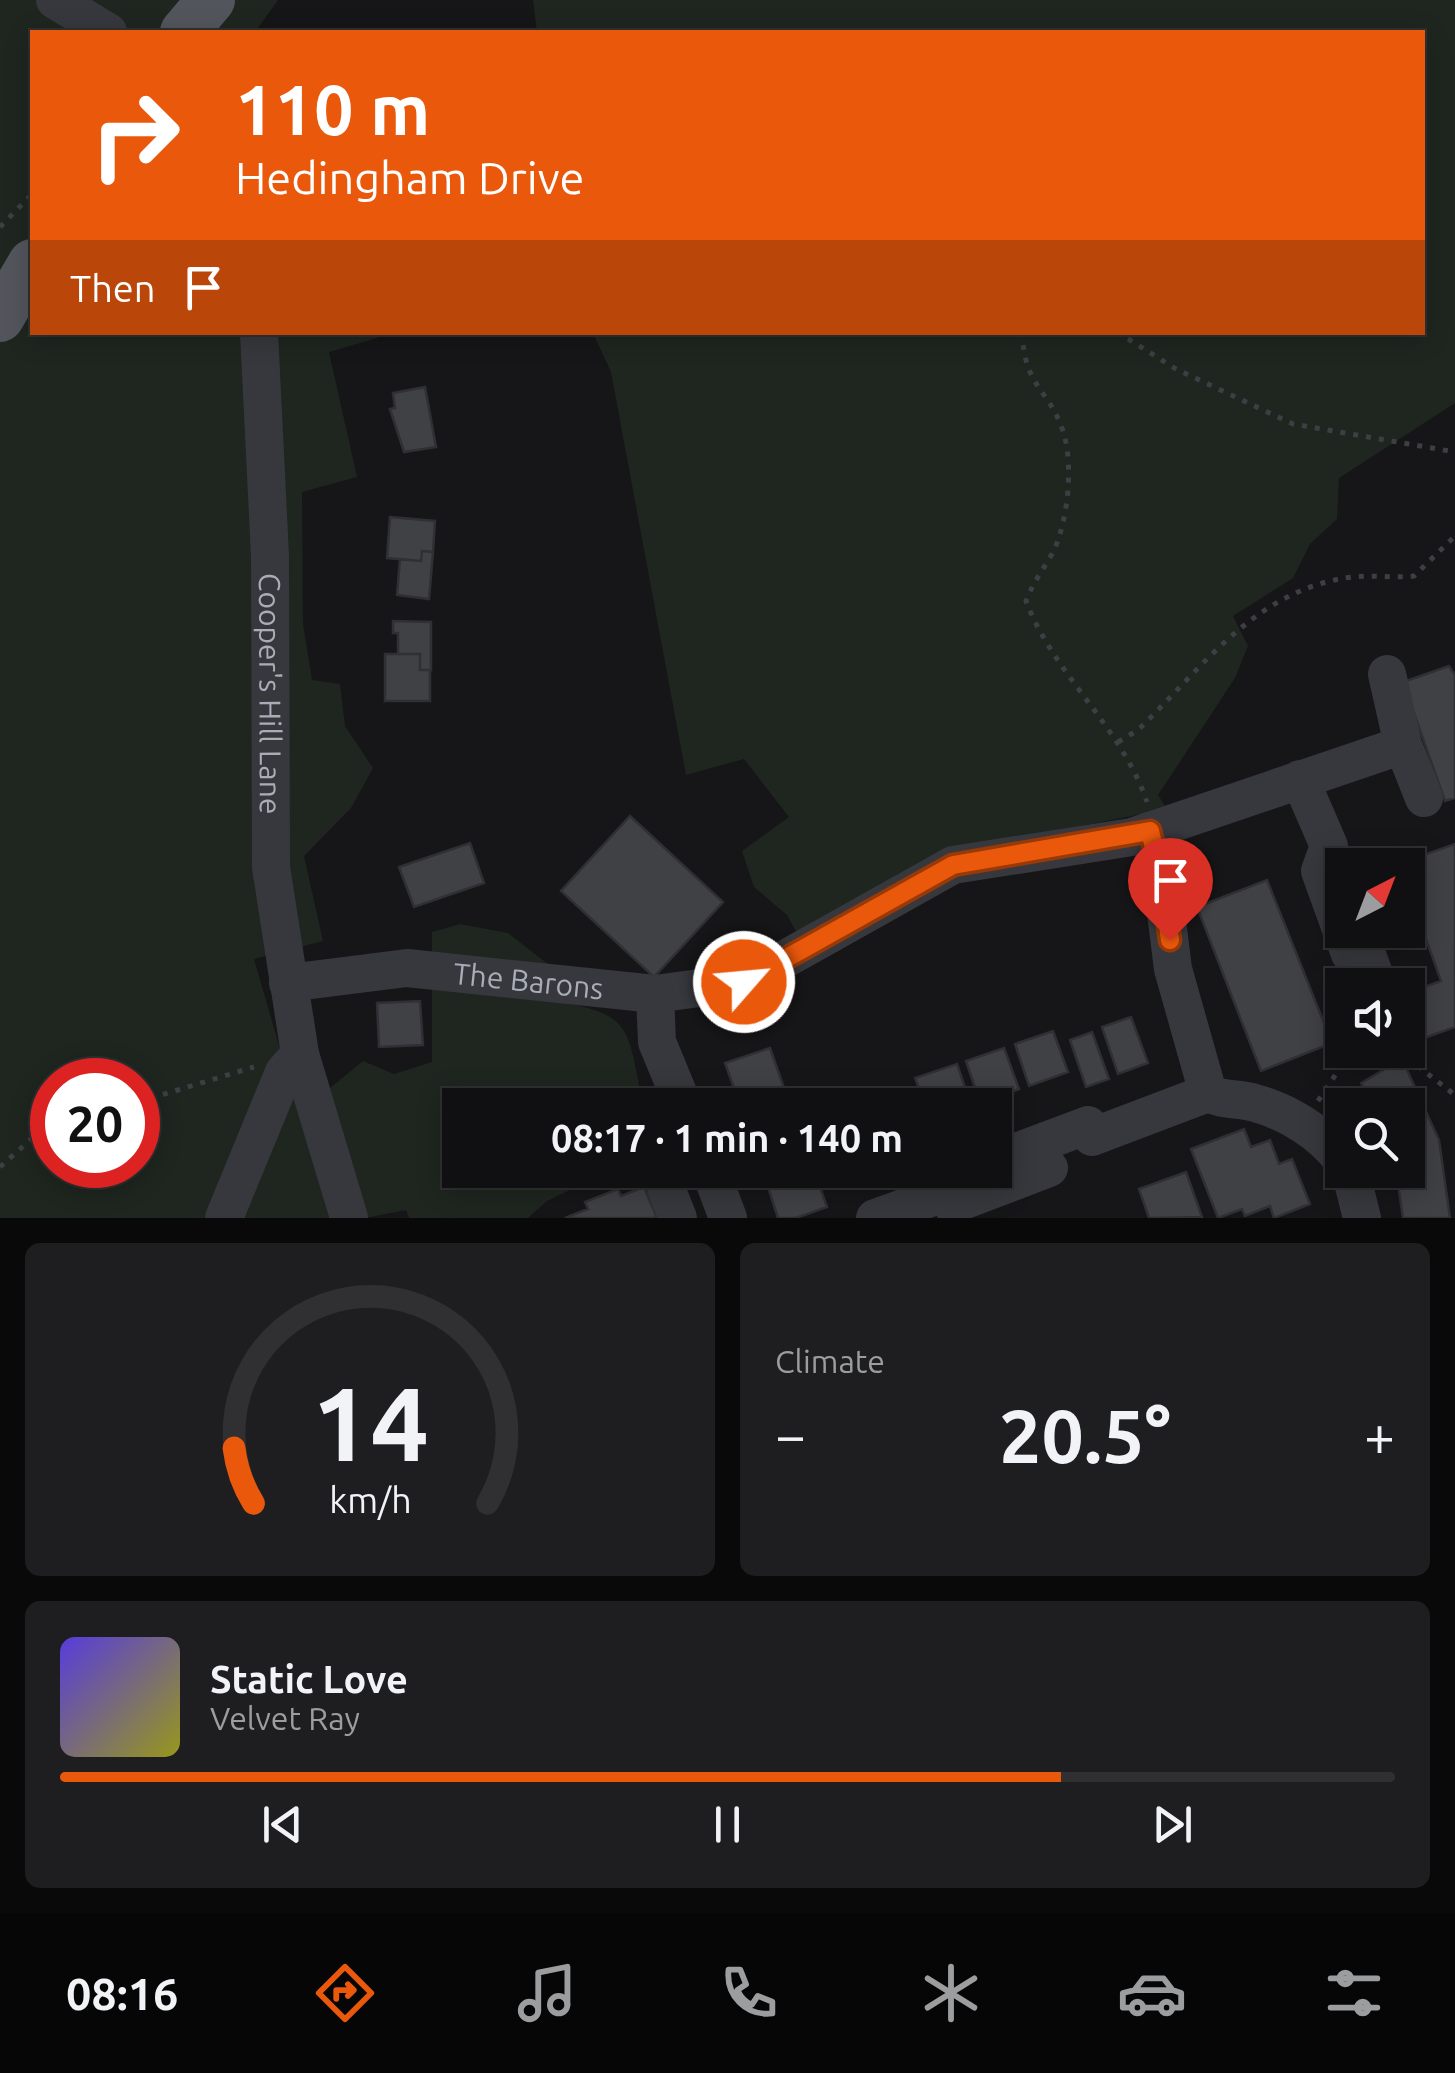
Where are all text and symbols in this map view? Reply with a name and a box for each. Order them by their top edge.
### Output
icon: right [70,70,200,200]
text: 110 m [235,70,430,148]
text: Hedingham Drive [235,152,584,203]
icon: arrive [176,260,231,315]
text: Then [70,267,156,309]
street label: Cooper's Hill Lane [253,573,288,814]
pin [1128,838,1213,941]
north arrow [1325,848,1425,948]
map controls [1325,848,1425,1188]
icon: arrive [1143,853,1198,908]
position arrow [692,930,796,1034]
street label: The Barons [452,956,605,1005]
button: sound [1325,968,1425,1068]
speed limit sign: 20 [30,1058,160,1188]
button: search [1325,1088,1425,1188]
text: 08:17 · 1 min · 140 m [551,1117,903,1159]
text: Climate [775,1343,885,1379]
text: 14 [311,1364,429,1481]
text: 20.5° [999,1393,1171,1477]
text: − [775,1404,806,1465]
text: + [1364,1404,1395,1465]
text: km/h [329,1480,411,1520]
text: Static Love [210,1658,408,1700]
text: Velvet Ray [210,1700,360,1736]
icon: previous [255,1797,310,1852]
icon: pause [700,1797,755,1852]
icon: next [1145,1797,1200,1852]
icon: directions [310,1958,380,2028]
icon: music [512,1958,582,2028]
icon: phone [714,1958,784,2028]
icon: climate [916,1958,986,2028]
icon: car [1117,1958,1187,2028]
icon: filters [1319,1958,1389,2028]
text: 08:16 [66,1968,178,2019]

